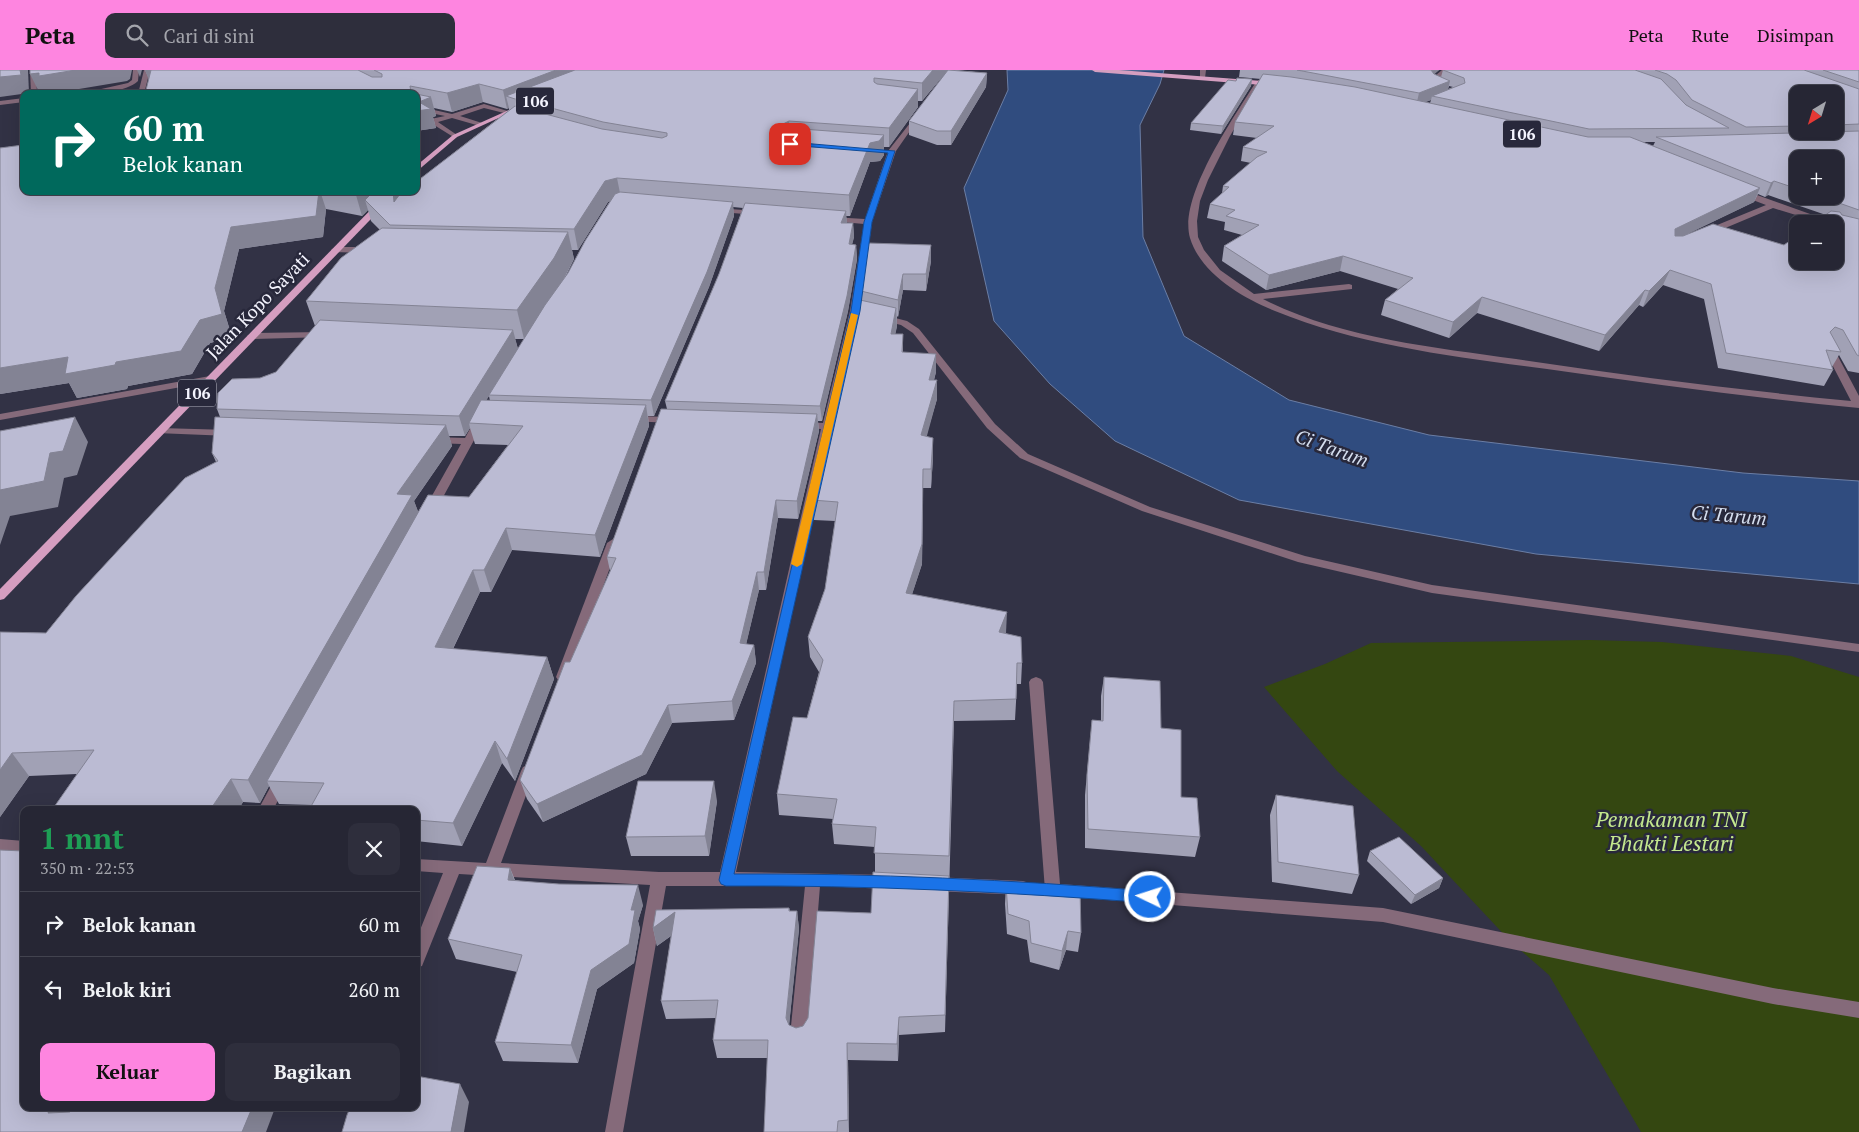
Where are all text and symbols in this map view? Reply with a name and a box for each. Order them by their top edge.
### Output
search box [105,13,455,58]
text: Peta [25,19,75,51]
icon: search [123,21,151,49]
text: Cari di sini [163,23,255,48]
text: Peta [1629,23,1664,47]
text: Rute [1692,23,1729,47]
text: Disimpan [1757,23,1834,47]
north arrow [1789,85,1844,140]
map controls [1789,85,1844,270]
road number: 106 [516,88,554,114]
text: 60 m [123,105,204,151]
icon: right [40,110,105,175]
road number: 106 [1503,121,1541,148]
pin [769,123,811,165]
icon: arrive [776,130,804,158]
text: Belok kanan [123,149,243,178]
button: + [1789,150,1844,205]
button: − [1789,215,1844,270]
street label: Jalan Kopo Sayati [200,247,314,364]
road number: 106 [178,379,216,406]
water label: Ci Tarum [1292,423,1372,472]
water label: Ci Tarum [1690,499,1768,530]
park label: Pemakaman TNI Bhakti Lestari [1595,805,1748,857]
text: 1 mnt [40,818,124,858]
button: close [348,823,400,875]
text: 350 m · 22:53 [40,857,134,879]
position arrow [1123,870,1175,922]
icon: right [40,910,68,938]
text: Belok kanan [83,912,196,937]
text: 60 m [359,912,400,937]
icon: left [40,975,68,1003]
text: Belok kiri [83,977,171,1002]
text: 260 m [349,977,400,1002]
button: Keluar [40,1043,215,1101]
button: Bagikan [225,1043,400,1101]

